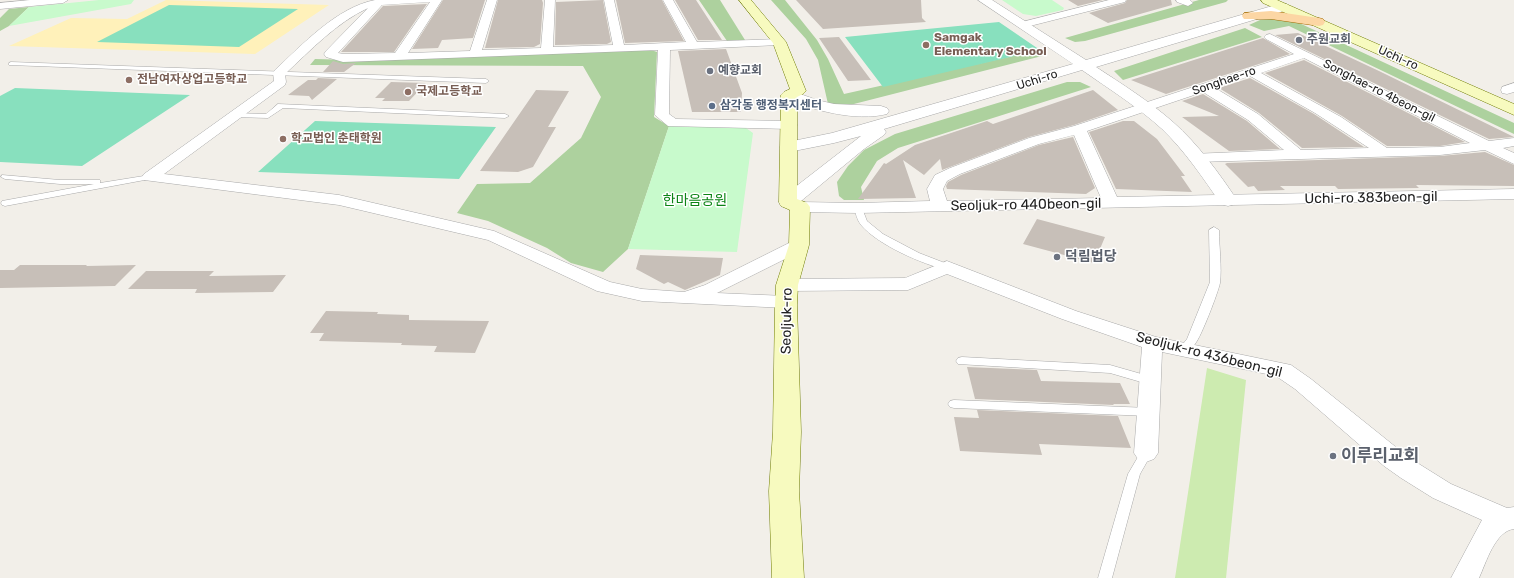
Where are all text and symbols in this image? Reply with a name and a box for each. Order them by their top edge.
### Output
place label: Samgak Elementary School [934,31,1047,59]
place label: 주원교회 [1307,33,1351,47]
marker: 주원교회 [1294,35,1304,45]
marker: Samgak Elementary School [921,40,931,50]
street label: Uchi-ro [1376,43,1420,73]
street label: Songhae-ro 4beon-gil [1321,56,1437,126]
street label: Songhae-ro [1190,63,1258,99]
place label: 예향교회 [718,64,762,78]
marker: 예향교회 [705,66,715,76]
street label: Uchi-ro [1015,67,1059,93]
place label: 전남여자상업고등학교 [137,73,247,87]
marker: 전남여자상업고등학교 [124,75,134,85]
place label: 국제고등학교 [416,85,482,99]
marker: 국제고등학교 [403,87,413,97]
place label: 삼각동 행정복지센터 [720,99,822,113]
marker: 삼각동 행정복지센터 [707,101,717,111]
place label: 학교법인 춘태학원 [291,132,382,146]
marker: 학교법인 춘태학원 [278,134,288,144]
street label: Uchi-ro 383beon-gil [1304,188,1438,208]
park label: 한마음공원 [663,193,727,209]
street label: Seoljuk-ro 440beon-gil [950,195,1102,215]
place label: 덕림법당 [1065,249,1117,265]
marker: 덕림법당 [1052,252,1062,262]
street label: Seoljuk-ro [778,288,796,354]
street label: Seoljuk-ro 436beon-gil [1134,329,1284,381]
place label: 이루리교회 [1341,446,1419,466]
marker: 이루리교회 [1328,451,1338,461]

